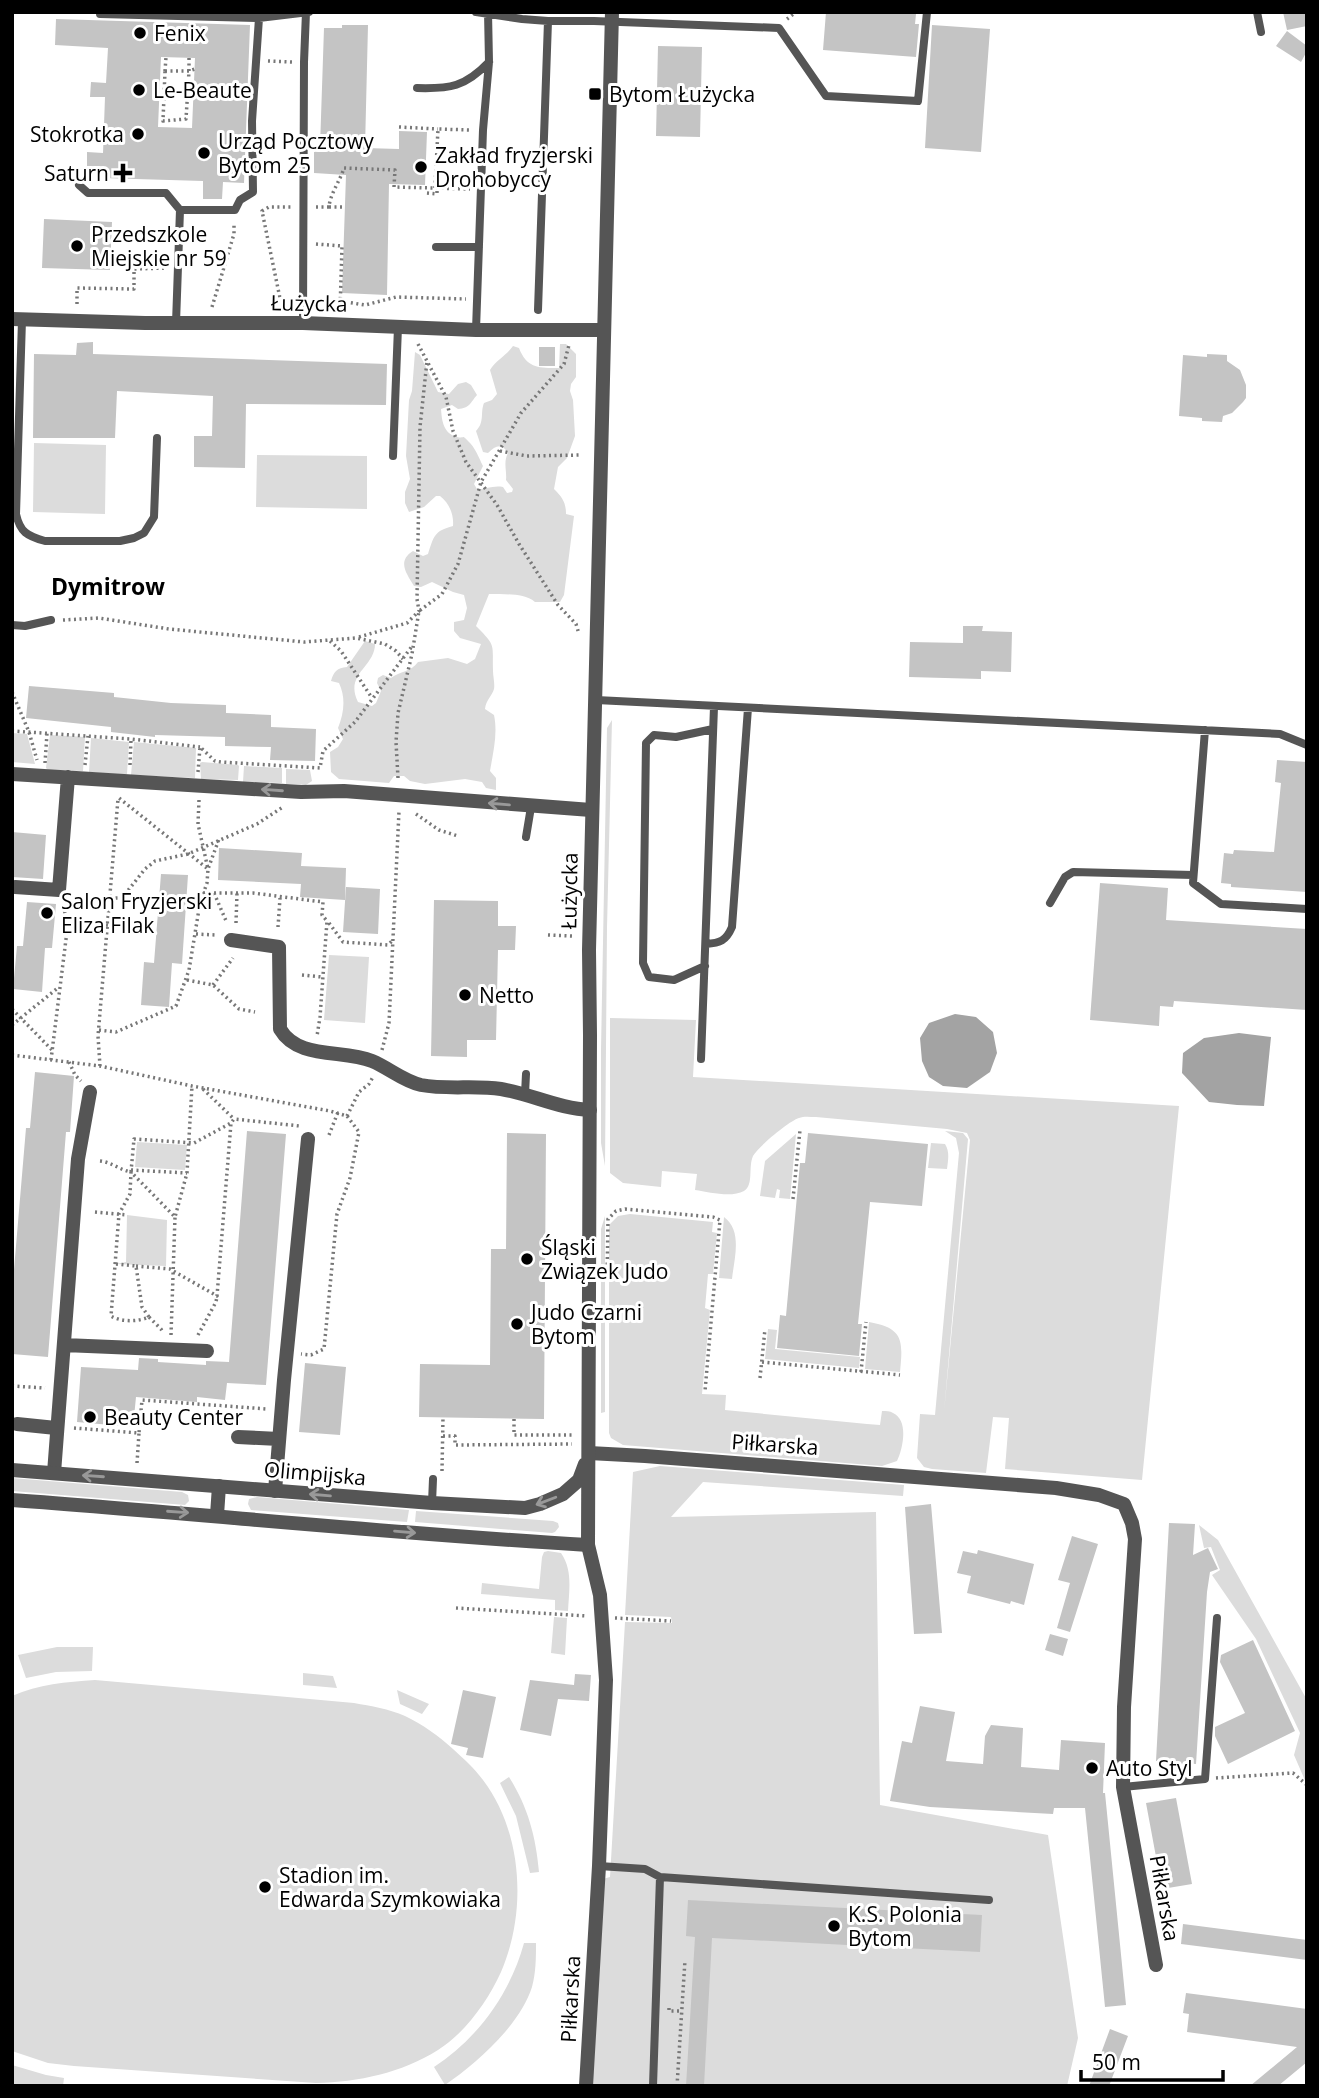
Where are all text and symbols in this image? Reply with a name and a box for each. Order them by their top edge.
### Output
place label: Fenix [154,19,206,47]
marker: Fenix [132,25,148,41]
place label: Le-Beaute [153,76,252,104]
place label: Bytom Łużycka [609,80,755,108]
marker: Le-Beaute [131,82,147,98]
marker: Bytom Łużycka [587,86,603,102]
place label: Stokrotka [30,120,124,148]
marker: Stokrotka [130,126,146,142]
place label: Urząd Pocztowy Bytom 25 [218,127,374,179]
place label: Zakład fryzjerski Drohobyccy [435,141,593,193]
marker: Urząd Pocztowy Bytom 25 [196,145,212,161]
place label: Saturn [44,159,109,187]
marker: Zakład fryzjerski Drohobyccy [413,159,429,175]
marker: Saturn [115,165,131,181]
place label: Przedszkole Miejskie nr 59 [91,220,227,272]
marker: Przedszkole Miejskie nr 59 [69,238,85,254]
street label: Łużycka [270,288,348,318]
district label: Dymitrow [51,570,165,602]
one-way arrow [260,784,283,797]
one-way arrow [488,797,510,810]
street label: Łużycka [554,852,584,930]
place label: Salon Fryzjerski Eliza Filak [61,887,212,939]
marker: Salon Fryzjerski Eliza Filak [39,905,55,921]
place label: Netto [479,981,534,1009]
marker: Netto [457,987,473,1003]
place label: Śląski Związek Judo [541,1233,668,1285]
marker: Śląski Związek Judo [519,1251,535,1267]
place label: Judo Czarni Bytom [529,1298,642,1350]
marker: Judo Czarni Bytom [509,1316,525,1332]
place label: Beauty Center [104,1403,244,1431]
marker: Beauty Center [82,1409,98,1425]
street label: Piłkarska [731,1427,819,1461]
street label: Olimpijska [263,1455,367,1491]
one-way arrow [83,1469,105,1482]
one-way arrow [309,1488,332,1501]
one-way arrow [536,1496,557,1509]
one-way arrow [166,1506,189,1519]
one-way arrow [393,1526,416,1539]
place label: Auto Styl [1106,1754,1193,1782]
marker: Auto Styl [1084,1760,1100,1776]
street label: Piłkarska [1144,1853,1186,1943]
place label: Stadion im. Edwarda Szymkowiaka [279,1861,501,1913]
marker: Stadion im. Edwarda Szymkowiaka [257,1879,273,1895]
place label: K.S. Polonia Bytom [848,1900,962,1952]
marker: K.S. Polonia Bytom [826,1918,842,1934]
street label: Piłkarska [554,1955,586,2043]
scale bar [1081,2038,1223,2082]
text: 50 m [1092,2048,1141,2076]

